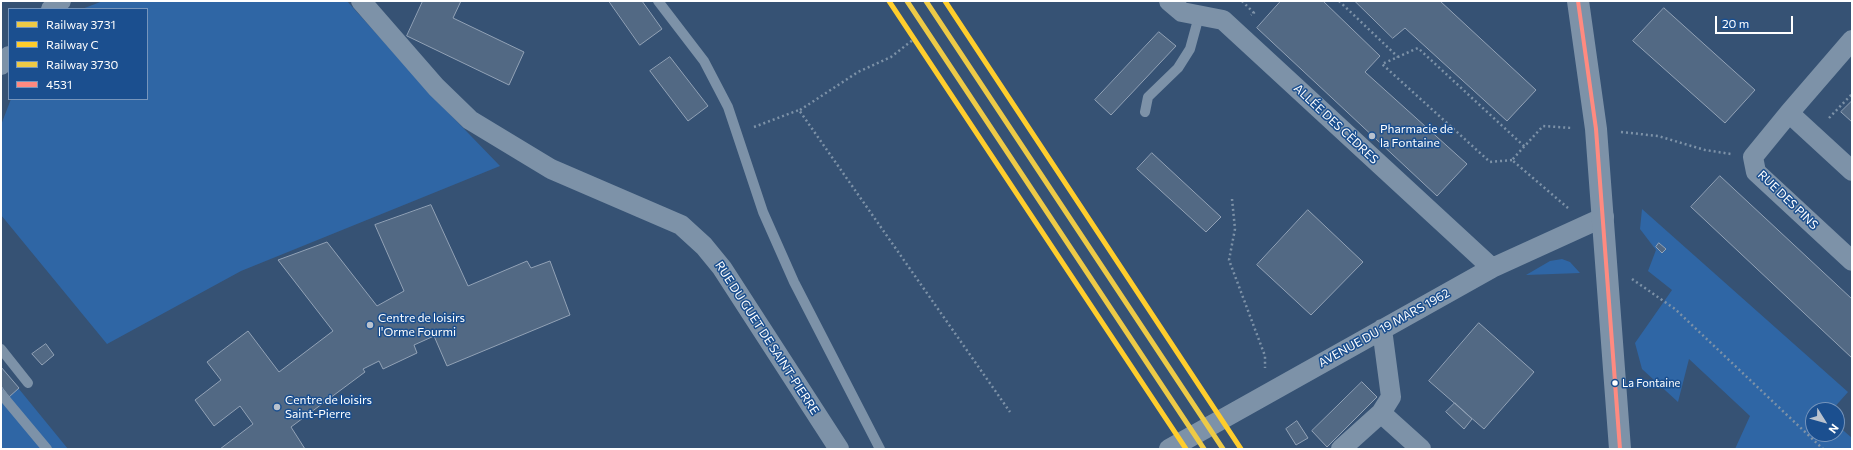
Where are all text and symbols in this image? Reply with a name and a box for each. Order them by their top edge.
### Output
legend [8,8,148,100]
scale bar [1717,8,1795,34]
text: 20 m [1722,16,1749,30]
text: Railway 3731 [46,17,116,31]
text: Railway C [46,37,99,51]
text: Railway 3730 [46,57,118,71]
text: 4531 [46,77,72,91]
street label: ALLÉE DES CÈDRES [1291,81,1381,167]
place label: Pharmacie de la Fontaine [1380,122,1453,150]
marker: Pharmacie de la Fontaine [1367,131,1377,141]
street label: RUE DES PINS [1755,168,1821,232]
street label: RUE DU GUET DE SAINT-PIERRE [712,259,822,417]
street label: AVENUE DU 19 MARS 1962 [1316,286,1452,370]
place label: Centre de loisirs l'Orme Fourmi [378,311,465,339]
marker: Centre de loisirs l'Orme Fourmi [365,320,375,330]
place label: La Fontaine [1622,376,1680,390]
marker: La Fontaine [1610,378,1620,388]
place label: Centre de loisirs Saint-Pierre [285,393,372,421]
marker: Centre de loisirs Saint-Pierre [272,402,282,412]
north arrow [1805,402,1845,442]
text: N [1827,422,1842,436]

